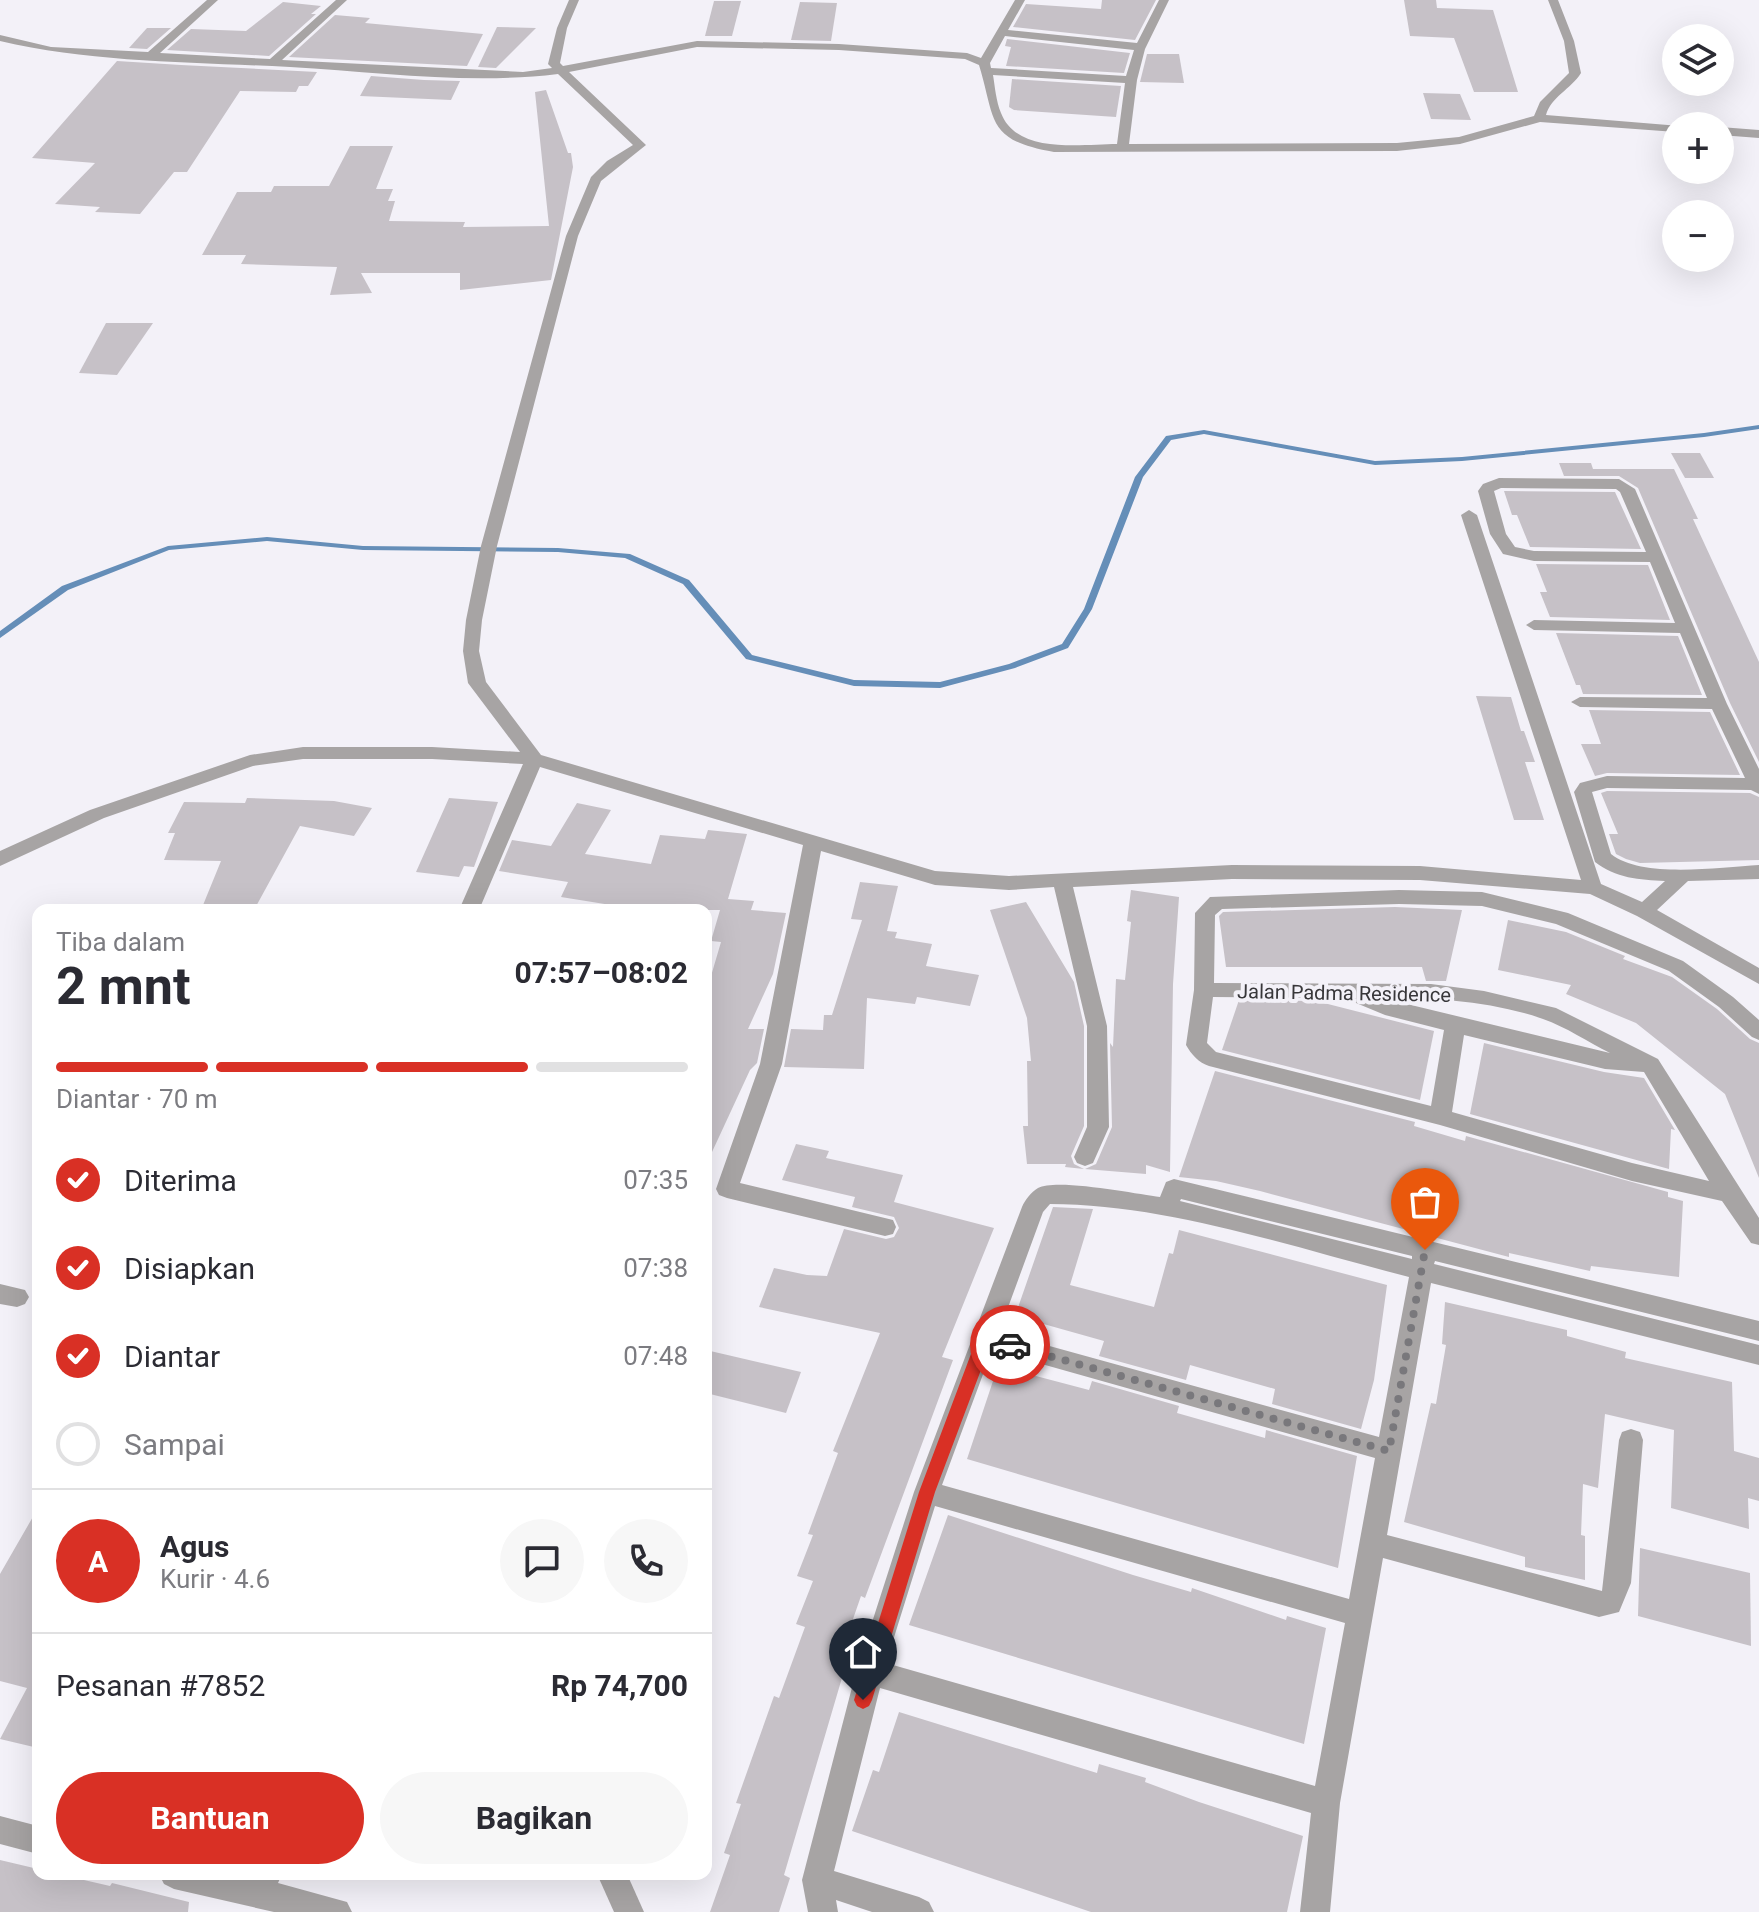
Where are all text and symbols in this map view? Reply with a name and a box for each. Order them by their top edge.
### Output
map controls [1662,24,1734,272]
button: layers [1662,24,1734,96]
button: + [1662,112,1734,184]
button: − [1662,200,1734,272]
text: Tiba dalam [56,927,185,957]
text: 07:57–08:02 [514,955,688,990]
text: 2 mnt [56,956,191,1017]
street label: Jalan Padma Residence [1237,979,1451,1007]
text: Diantar · 70 m [56,1084,218,1114]
icon: check [56,1158,100,1202]
text: Diterima [124,1163,237,1198]
text: 07:35 [623,1165,688,1195]
pin [1391,1168,1459,1250]
icon: bag [1403,1180,1447,1224]
icon: check [56,1246,100,1290]
text: Disiapkan [124,1251,255,1286]
text: 07:38 [623,1253,688,1283]
courier [970,1305,1050,1385]
icon: car [988,1323,1032,1367]
icon: check [56,1334,100,1378]
text: Diantar [124,1339,220,1374]
text: 07:48 [623,1341,688,1371]
text: Sampai [124,1427,225,1462]
button: chat [500,1519,584,1603]
button: phone [604,1519,688,1603]
text: Agus [160,1529,230,1564]
text: A [88,1544,108,1579]
text: Kurir · 4.6 [160,1564,270,1594]
pin [829,1618,897,1700]
icon: home [841,1630,885,1674]
text: Pesanan #7852 [56,1668,265,1703]
text: Rp 74,700 [551,1668,688,1703]
button: Bantuan [56,1772,364,1864]
button: Bagikan [380,1772,688,1864]

